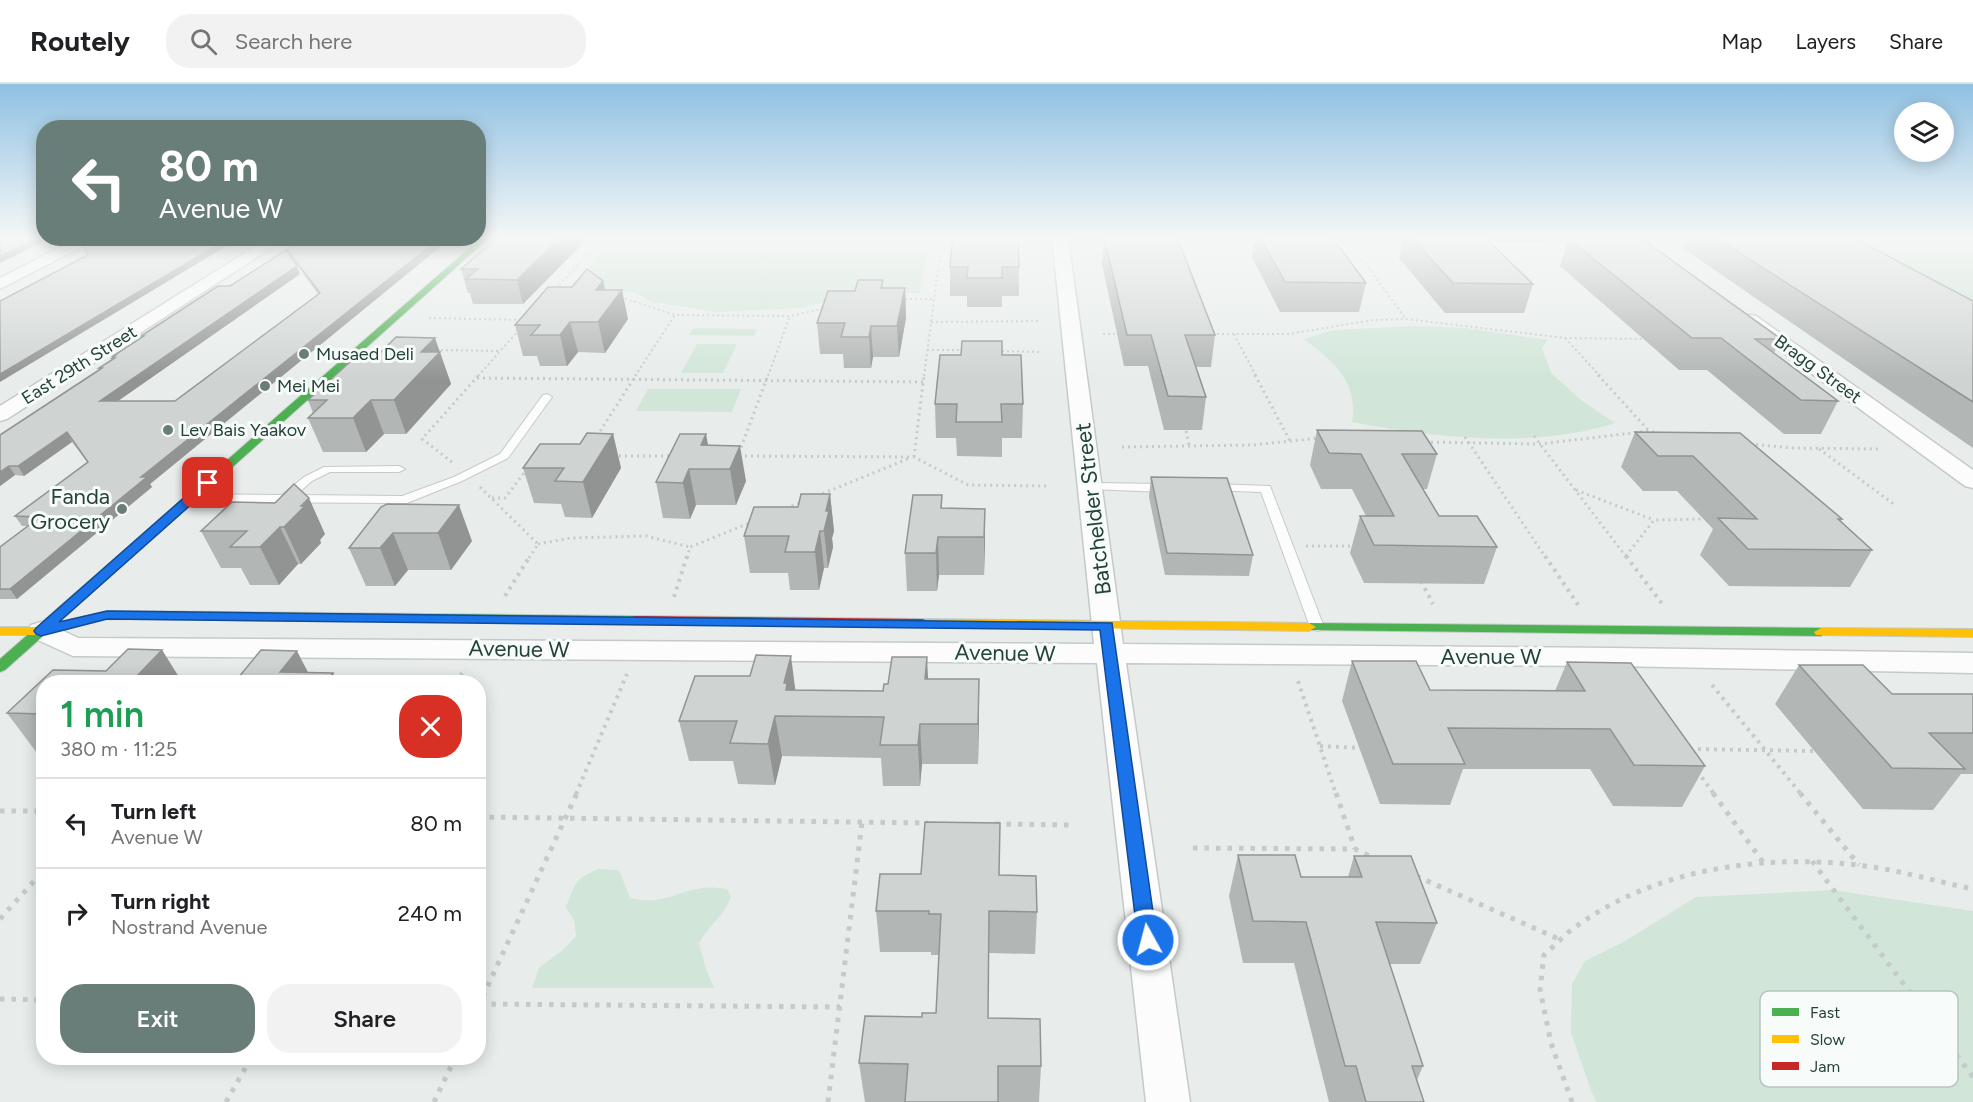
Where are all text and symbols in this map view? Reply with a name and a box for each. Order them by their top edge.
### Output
search box [166,14,586,68]
text: Routely [30,24,130,58]
icon: search [187,25,220,58]
text: Search here [235,28,352,55]
text: Map [1722,29,1762,54]
text: Layers [1795,29,1856,54]
text: Share [1889,29,1943,54]
map controls [1894,102,1954,162]
button: layers [1894,102,1954,162]
text: 80 m [159,141,259,192]
icon: left [60,144,138,222]
text: Avenue W [159,192,283,225]
street label: East 29th Street [17,321,141,409]
street label: Bragg Street [1770,330,1866,408]
place label: Musaed Deli [316,343,414,365]
marker: Musaed Deli [297,347,311,361]
place label: Mei Mei [277,375,340,397]
marker: Mei Mei [258,379,272,393]
place label: Lev Bais Yaakov [180,419,307,441]
street label: Batchelder Street [1069,421,1117,597]
marker: Lev Bais Yaakov [161,423,175,437]
pin [182,457,233,508]
icon: arrive [191,466,224,499]
place label: Fanda Grocery [30,483,110,535]
marker: Fanda Grocery [115,502,129,516]
street label: Avenue W [468,635,570,663]
street label: Avenue W [954,639,1056,667]
street label: Avenue W [1441,643,1541,670]
text: 1 min [60,693,144,736]
button: close [399,695,462,758]
text: 380 m · 11:25 [60,737,177,761]
text: Turn left [111,798,197,825]
icon: left [60,807,93,840]
text: 80 m [410,810,462,837]
text: Avenue W [111,825,203,849]
text: Turn right [111,888,210,915]
icon: right [60,897,93,930]
text: 240 m [398,900,462,927]
position arrow [1116,908,1180,972]
text: Nostrand Avenue [111,915,267,939]
button: Exit [60,984,255,1053]
button: Share [267,984,462,1053]
legend [1760,991,1958,1087]
text: Fast [1810,1003,1840,1022]
text: Slow [1810,1030,1845,1049]
text: Jam [1810,1057,1840,1076]

